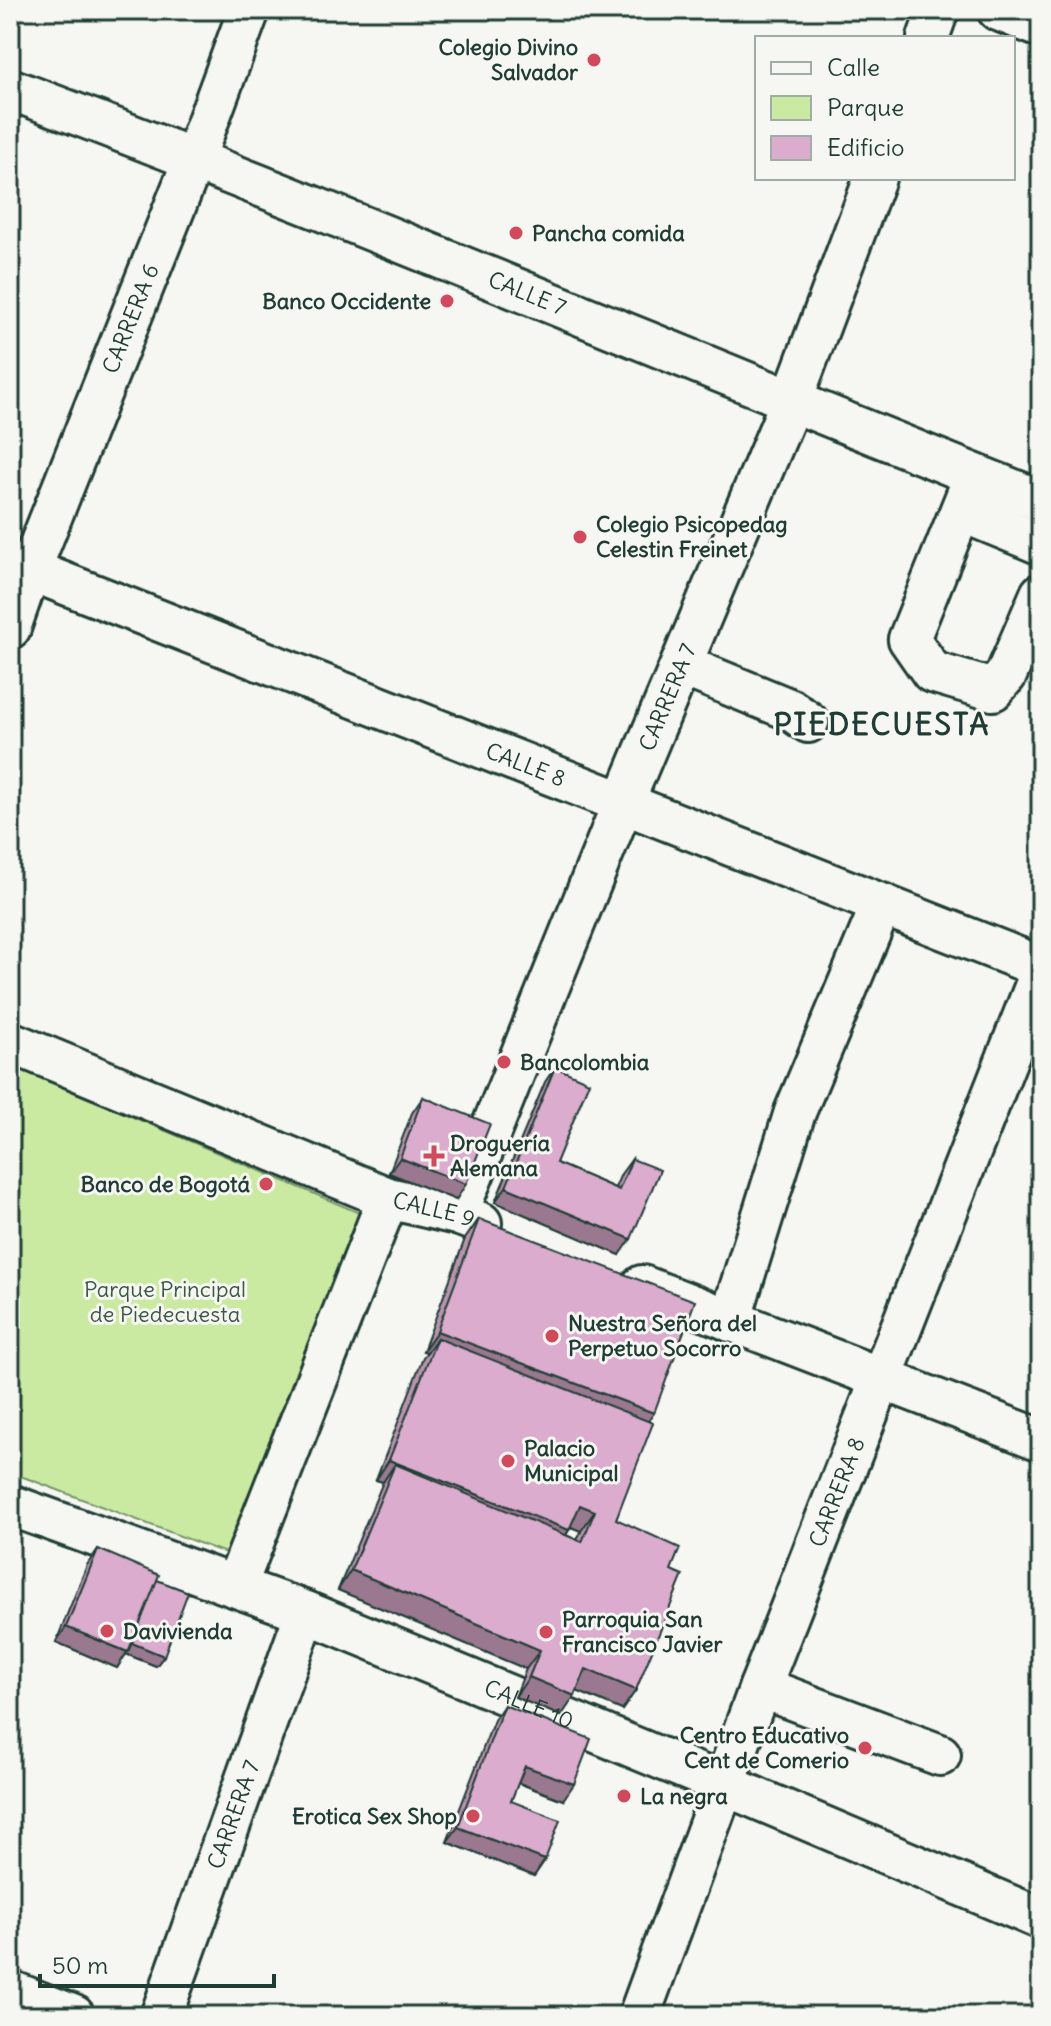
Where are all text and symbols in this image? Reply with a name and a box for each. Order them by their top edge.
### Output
place label: Colegio Divino Salvador [439,33,579,86]
legend [755,36,1015,180]
marker: Colegio Divino Salvador [585,51,603,69]
text: Calle [827,52,880,82]
text: Parque [827,92,904,122]
text: Edificio [827,132,905,162]
place label: Pancha comida [532,219,685,247]
marker: Pancha comida [507,224,525,242]
street label: CARRERA 6 [96,260,165,378]
street label: CALLE 7 [484,265,570,322]
place label: Banco Occidente [262,287,431,315]
marker: Banco Occidente [438,292,456,310]
place label: Colegio Psicopedag Celestin Freinet [596,510,788,563]
marker: Colegio Psicopedag Celestin Freinet [571,528,589,546]
street label: CARRERA 7 [632,639,702,755]
district label: PIEDECUESTA [773,705,991,743]
street label: CALLE 8 [482,736,570,793]
place label: Bancolombia [520,1048,650,1076]
marker: Bancolombia [495,1053,513,1071]
place label: Droguería Alemana [450,1129,551,1182]
marker: Droguería Alemana [425,1147,443,1165]
place label: Banco de Bogotá [81,1170,250,1198]
marker: Banco de Bogotá [257,1175,275,1193]
street label: CALLE 9 [390,1186,479,1233]
park label: Parque Principal de Piedecuesta [84,1275,246,1328]
place label: Nuestra Señora del Perpetuo Socorro [568,1309,757,1362]
marker: Nuestra Señora del Perpetuo Socorro [543,1327,561,1345]
street label: CARRERA 8 [802,1433,871,1551]
place label: Palacio Municipal [524,1434,618,1487]
marker: Palacio Municipal [499,1452,517,1470]
place label: Parroquia San Francisco Javier [562,1605,723,1658]
place label: Davivienda [123,1617,233,1645]
marker: Davivienda [98,1622,116,1640]
marker: Parroquia San Francisco Javier [537,1623,555,1641]
street label: CALLE 10 [480,1673,578,1735]
place label: Centro Educativo Cent de Comerio [680,1721,849,1774]
marker: Centro Educativo Cent de Comerio [856,1739,874,1757]
street label: CARRERA 7 [201,1756,266,1873]
place label: La negra [640,1782,728,1810]
marker: La negra [615,1787,633,1805]
place label: Erotica Sex Shop [292,1802,457,1830]
marker: Erotica Sex Shop [464,1807,482,1825]
scale bar [40,1938,274,1988]
text: 50 m [52,1950,108,1980]

